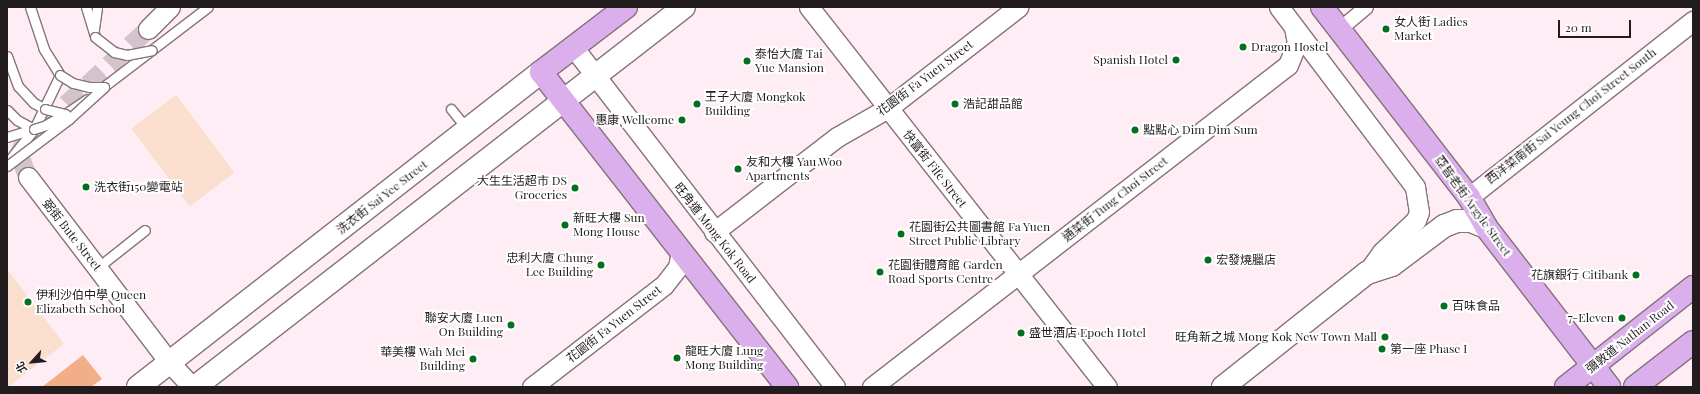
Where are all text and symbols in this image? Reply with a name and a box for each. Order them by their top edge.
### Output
scale bar [1560,12,1633,38]
place label: 女人街 Ladies Market [1394,15,1468,43]
text: 20 m [1565,19,1592,35]
marker: 女人街 Ladies Market [1381,24,1391,34]
street label: 花園街 Fa Yuen Street [874,37,976,119]
place label: Dragon Hostel [1251,40,1328,54]
marker: Dragon Hostel [1238,42,1248,52]
street label: 西洋菜南街 Sai Yeung Choi Street South [1483,45,1659,187]
place label: 泰怡大廈 Tai Yue Mansion [755,47,824,75]
place label: Spanish Hotel [1093,53,1168,67]
marker: Spanish Hotel [1171,55,1181,65]
marker: 泰怡大廈 Tai Yue Mansion [742,56,752,66]
place label: 王子大廈 Mongkok Building [705,90,805,118]
place label: 浩記甜品館 [963,97,1023,111]
marker: 王子大廈 Mongkok Building [692,99,702,109]
marker: 浩記甜品館 [950,99,960,109]
place label: 惠康 Wellcome [595,113,674,127]
marker: 惠康 Wellcome [677,115,687,125]
place label: 點點心 Dim Dim Sum [1143,123,1258,137]
marker: 點點心 Dim Dim Sum [1130,125,1140,135]
street label: 快富街 Fife Street [900,127,970,211]
street label: 通菜街 Tung Choi Street [1060,153,1170,245]
street label: 亞皆老街 Argyle Street [1432,153,1514,259]
place label: 友和大樓 Yau Woo Apartments [746,155,842,183]
street label: 洗衣街 Sai Yee Street [334,157,430,237]
marker: 友和大樓 Yau Woo Apartments [733,164,743,174]
place label: 大生生活超市 DS Groceries [477,174,567,202]
place label: 洗衣街150變電站 [94,180,182,194]
street label: 旺角道 Mong Kok Road [671,180,759,286]
marker: 洗衣街150變電站 [81,182,91,192]
marker: 大生生活超市 DS Groceries [570,183,580,193]
street label: 弼街 Bute Street [40,196,104,274]
place label: 新旺大樓 Sun Mong House [573,211,645,239]
marker: 新旺大樓 Sun Mong House [560,220,570,230]
place label: 花園街公共圖書館 Fa Yuen Street Public Library [909,220,1051,248]
marker: 花園街公共圖書館 Fa Yuen Street Public Library [896,229,906,239]
place label: 忠利大廈 Chung Lee Building [506,251,593,279]
place label: 宏發燒臘店 [1216,253,1276,267]
marker: 宏發燒臘店 [1203,255,1213,265]
place label: 花園街體育館 Garden Road Sports Centre [888,258,1003,286]
marker: 忠利大廈 Chung Lee Building [596,260,606,270]
marker: 花園街體育館 Garden Road Sports Centre [875,267,885,277]
place label: 花旗銀行 Citibank [1531,268,1628,282]
marker: 花旗銀行 Citibank [1631,270,1641,280]
street label: 花園街 Fa Yuen Street [564,282,664,366]
place label: 伊利沙伯中學 Queen Elizabeth School [36,288,146,316]
marker: 伊利沙伯中學 Queen Elizabeth School [23,297,33,307]
street label: 彌敦道 Nathan Road [1583,298,1677,376]
place label: 百味食品 [1452,299,1500,313]
marker: 百味食品 [1439,301,1449,311]
place label: 聯安大廈 Luen On Building [425,311,503,339]
place label: 7-Eleven [1568,311,1614,325]
marker: 7-Eleven [1617,313,1627,323]
marker: 聯安大廈 Luen On Building [506,320,516,330]
place label: 盛世酒店 Epoch Hotel [1029,326,1146,340]
marker: 盛世酒店 Epoch Hotel [1016,328,1026,338]
place label: 旺角新之城 Mong Kok New Town Mall [1174,330,1377,344]
marker: 旺角新之城 Mong Kok New Town Mall [1380,332,1390,342]
north arrow [12,342,52,382]
place label: 第一座 Phase I [1390,342,1467,356]
place label: 龍旺大廈 Lung Mong Building [685,344,763,372]
marker: 第一座 Phase I [1377,344,1387,354]
place label: 華美樓 Wah Mei Building [380,345,465,373]
marker: 龍旺大廈 Lung Mong Building [672,353,682,363]
marker: 華美樓 Wah Mei Building [468,354,478,364]
text: 北 [12,359,30,376]

